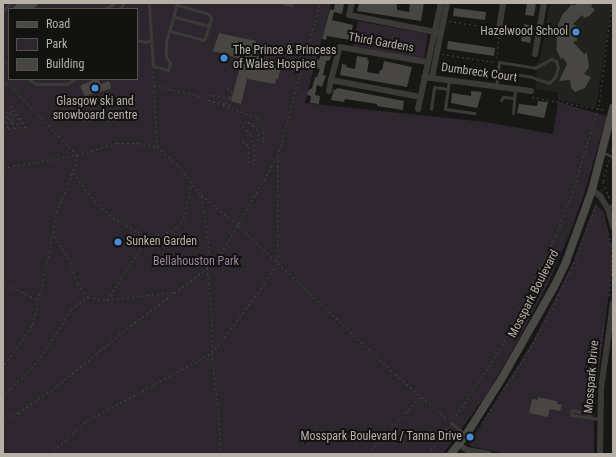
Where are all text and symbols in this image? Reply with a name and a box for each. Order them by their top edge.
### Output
legend [8,8,138,80]
text: Road [46,17,70,31]
place label: Hazelwood School [480,25,568,39]
marker: Hazelwood School [571,27,581,37]
street label: Third Gardens [347,30,415,56]
text: Park [46,37,67,51]
place label: The Prince & Princess of Wales Hospice [233,44,336,72]
marker: The Prince & Princess of Wales Hospice [218,52,230,64]
text: Building [46,57,84,71]
street label: Dumbreck Court [440,61,518,85]
marker: Glasgow ski and snowboard centre [90,83,100,93]
place label: Glasgow ski and snowboard centre [53,95,137,123]
place label: Sunken Garden [126,235,197,249]
marker: Sunken Garden [113,237,123,247]
street label: Mosspark Boulevard [506,248,562,340]
park label: Bellahouston Park [153,255,239,269]
street label: Mosspark Drive [582,340,602,414]
place label: Mosspark Boulevard / Tanna Drive [300,430,462,444]
marker: Mosspark Boulevard / Tanna Drive [465,432,475,442]

